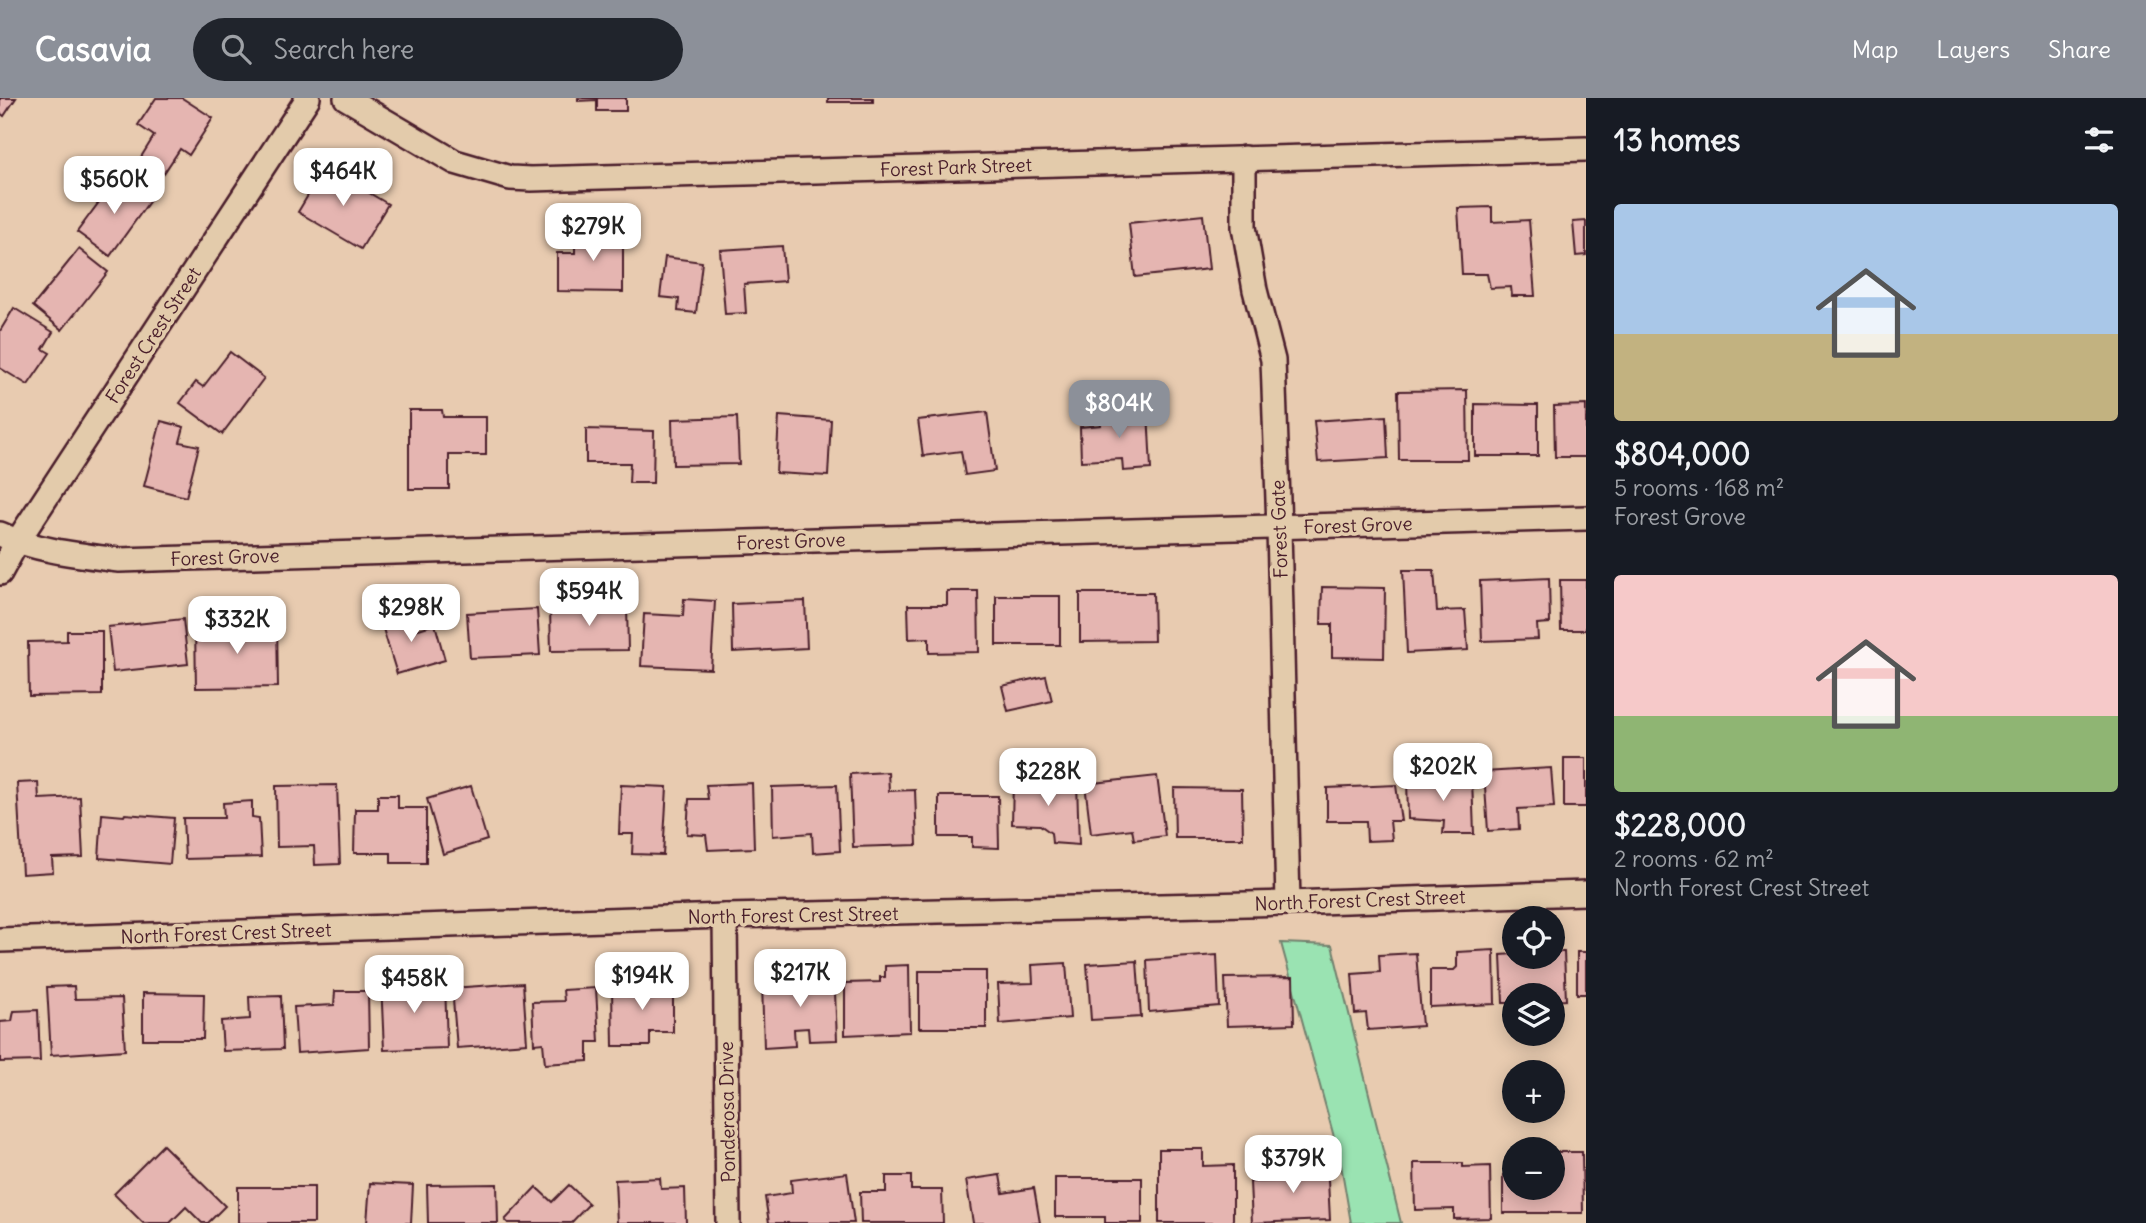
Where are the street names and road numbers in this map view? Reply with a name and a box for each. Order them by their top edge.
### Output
street label: Forest Park Street [880,152,1032,182]
street label: Forest Crest Street [100,262,206,408]
street label: Forest Gate [1265,479,1293,579]
street label: Forest Grove [1303,511,1413,539]
street label: Forest Grove [736,527,846,555]
street label: Forest Grove [170,543,280,571]
street label: North Forest Crest Street [1254,884,1466,916]
street label: North Forest Crest Street [687,901,899,929]
street label: North Forest Crest Street [120,917,332,949]
street label: Ponderosa Drive [714,1041,740,1183]

